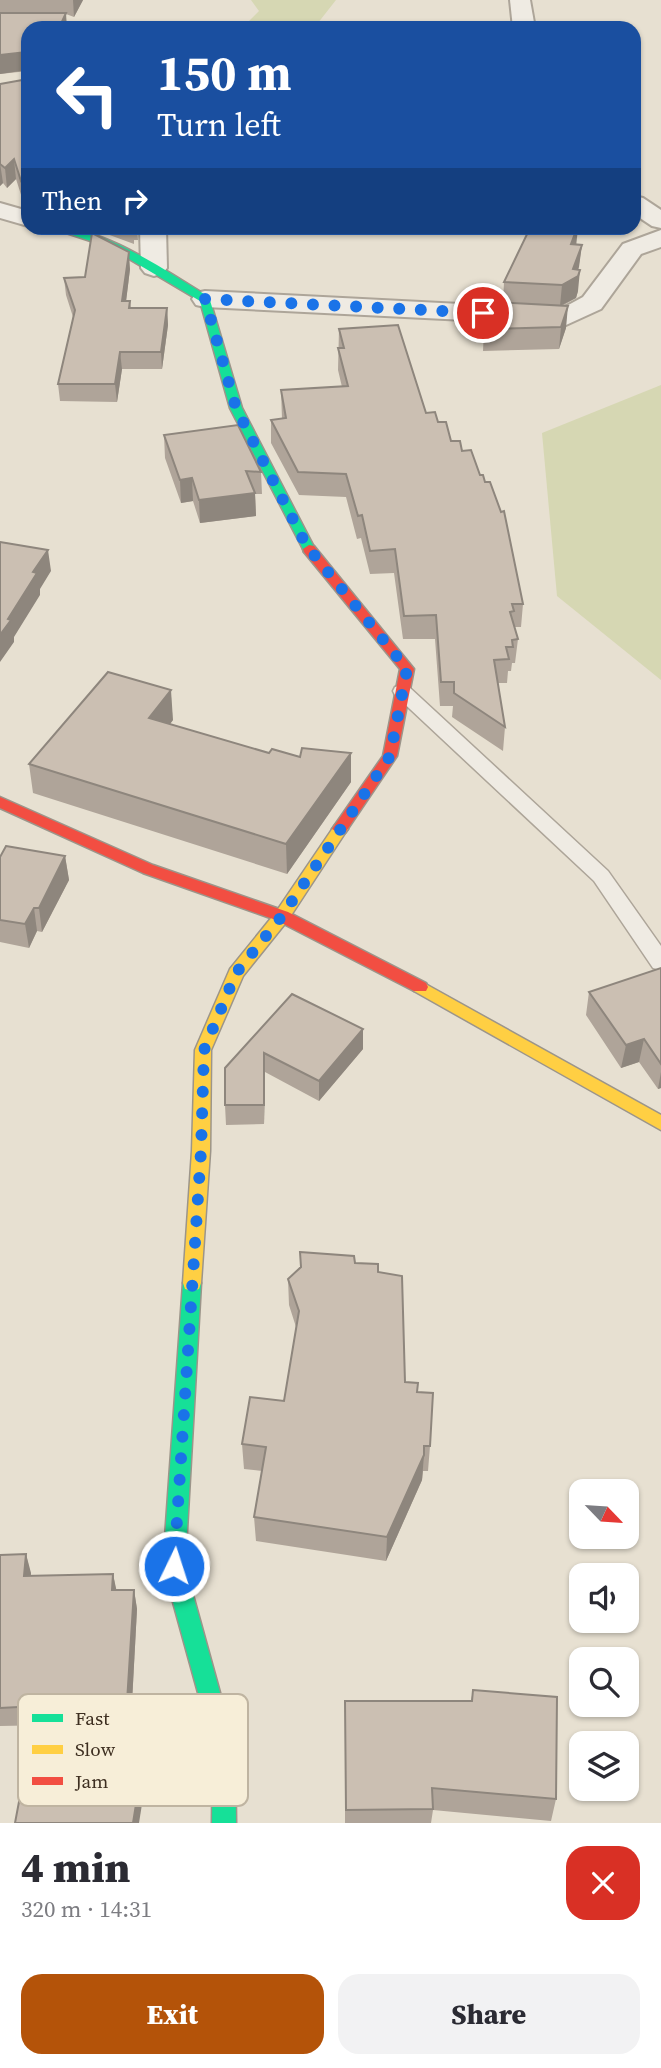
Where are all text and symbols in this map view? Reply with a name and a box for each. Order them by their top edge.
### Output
text: 150 m [157,39,292,106]
icon: left [42,49,133,140]
text: Turn left [157,103,281,147]
icon: right [116,182,154,220]
text: Then [42,183,102,219]
pin [453,283,513,343]
icon: arrive [464,294,502,332]
north arrow [569,1479,639,1549]
map controls [569,1479,639,1801]
position arrow [137,1529,211,1603]
button: sound [569,1563,639,1633]
button: search [569,1647,639,1717]
legend [18,1694,248,1806]
text: Fast [75,1705,110,1731]
button: layers [569,1731,639,1801]
text: Slow [75,1736,116,1762]
text: Jam [74,1768,108,1794]
text: 4 min [21,1838,131,1896]
button: close [566,1846,640,1920]
text: 320 m · 14:31 [21,1893,152,1925]
button: Exit [21,1974,324,2054]
button: Share [338,1974,640,2054]

